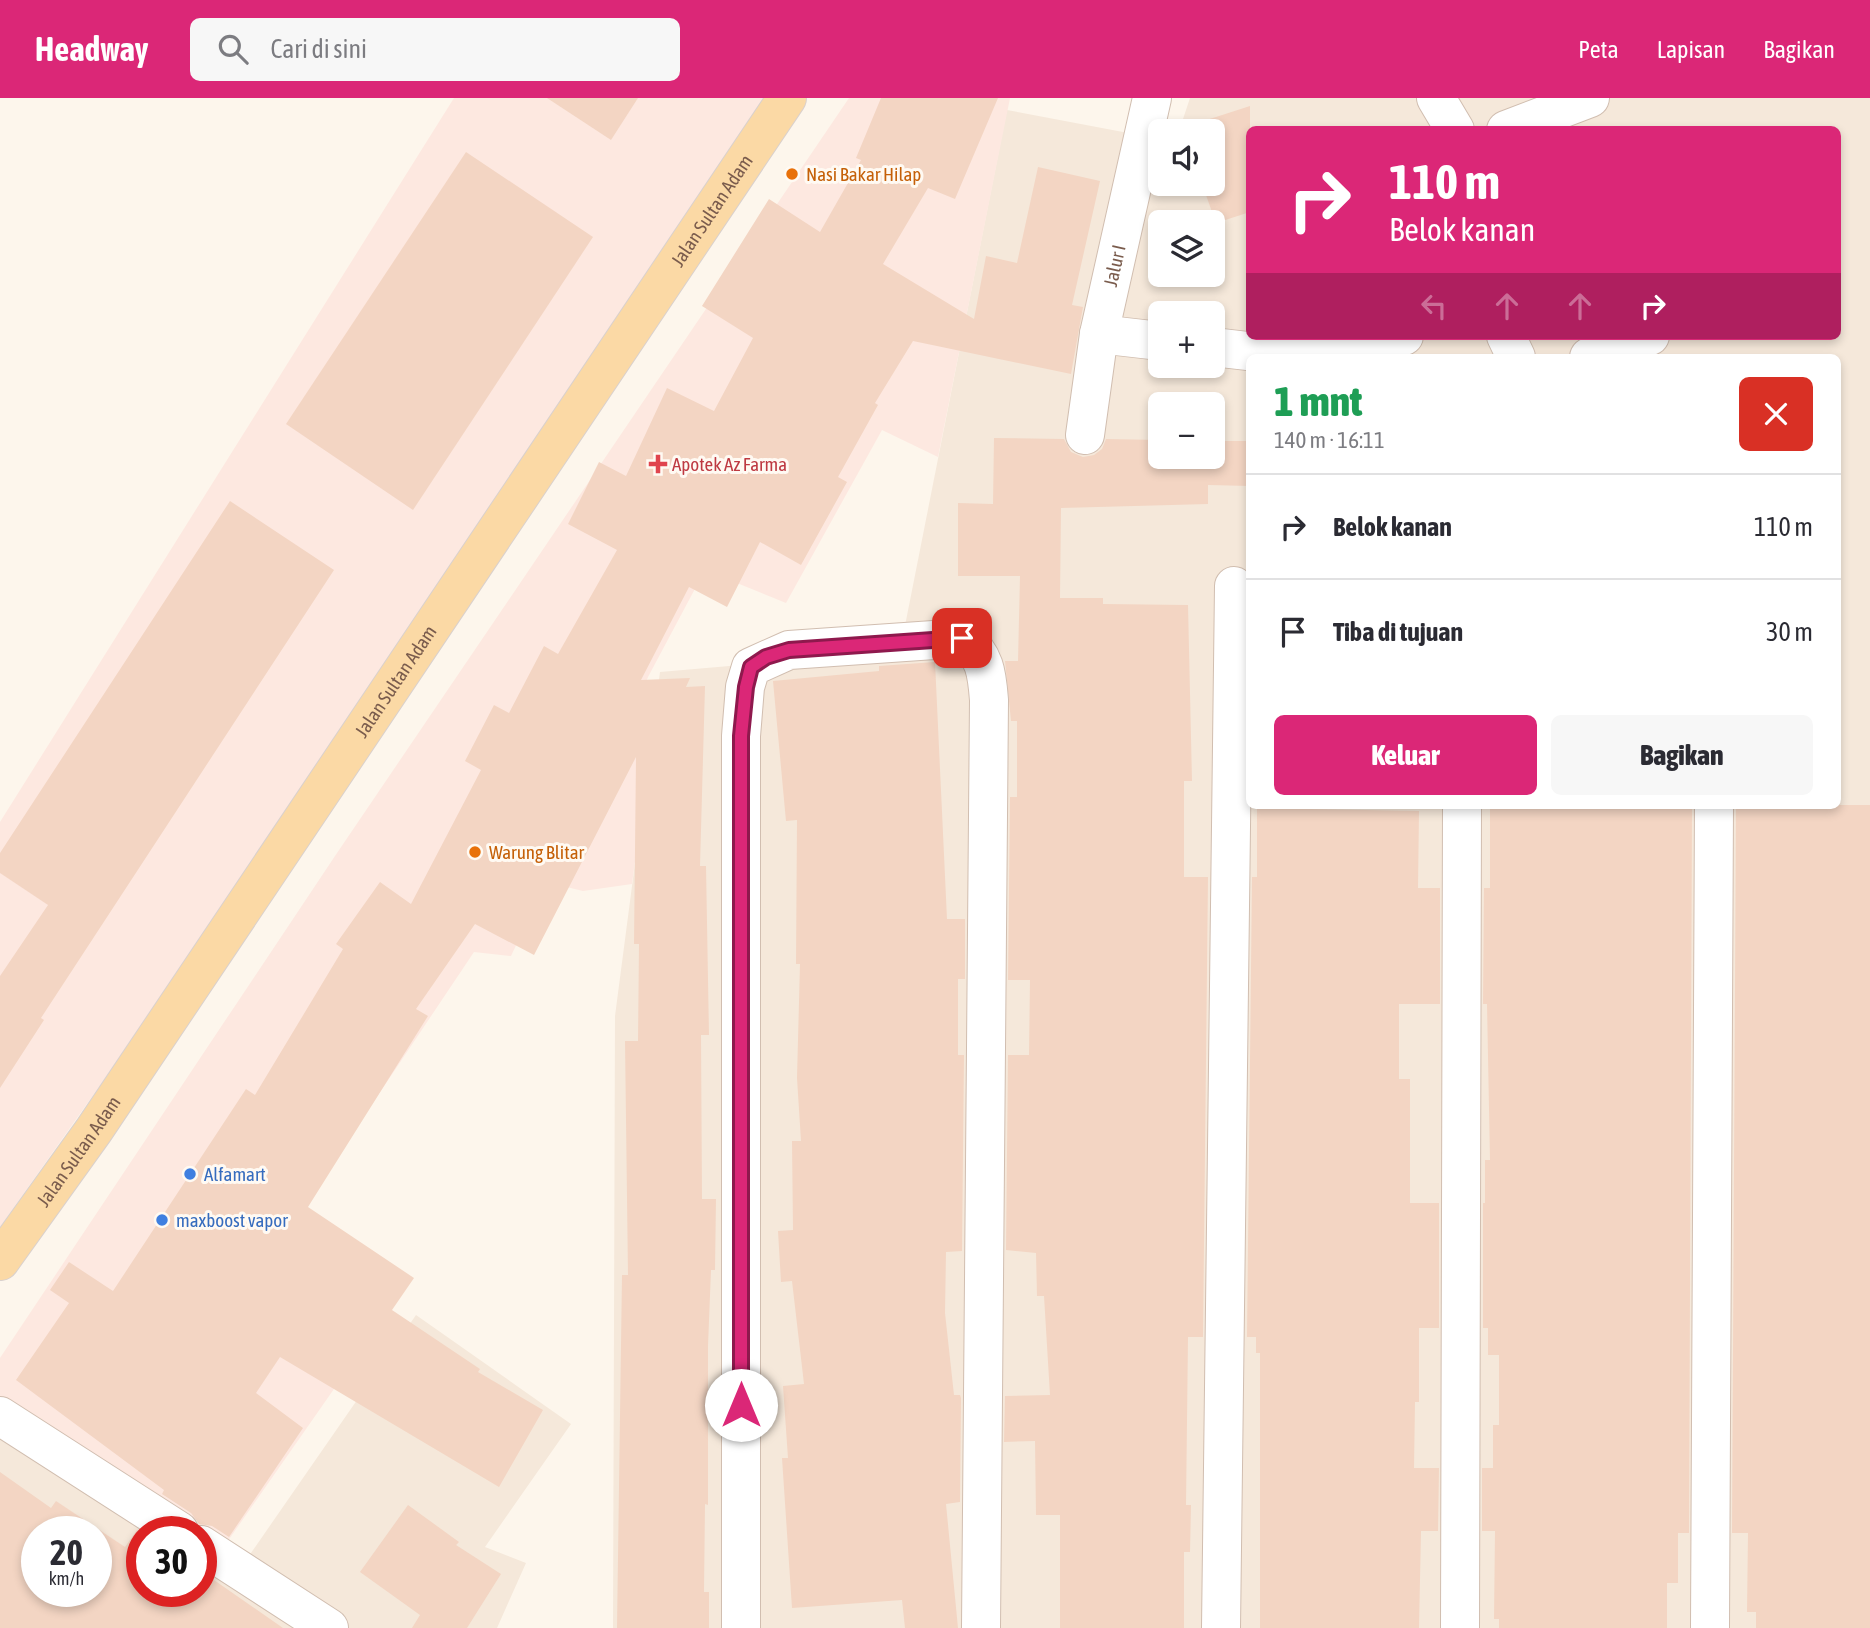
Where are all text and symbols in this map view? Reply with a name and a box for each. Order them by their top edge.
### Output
search box [190,18,680,81]
text: Headway [35,30,148,68]
icon: search [214,30,252,68]
text: Cari di sini [270,34,367,64]
text: Peta [1578,36,1619,63]
text: Lapisan [1657,36,1725,63]
text: Bagikan [1763,36,1835,63]
map controls [1148,119,1225,469]
button: sound [1148,119,1225,196]
street label: Jalan Sultan Adam [666,150,757,270]
text: 110 m [1389,153,1500,209]
icon: right [1274,154,1365,245]
place label: Nasi Bakar Hilap [806,163,921,185]
marker: Nasi Bakar Hilap [784,166,800,182]
button: layers [1148,210,1225,287]
text: Belok kanan [1389,211,1535,248]
street label: Jalur I [1099,243,1130,289]
icon: left [1415,287,1453,325]
icon: ahead [1488,287,1526,325]
icon: ahead [1561,287,1599,325]
icon: right [1634,287,1672,325]
button: + [1148,301,1225,378]
text: 1 mnt [1274,377,1362,425]
button: close [1739,377,1813,451]
button: − [1148,392,1225,469]
text: 140 m · 16:11 [1274,427,1385,453]
place label: Apotek Az Farma [672,453,787,475]
marker: Apotek Az Farma [650,456,666,472]
icon: right [1274,508,1312,546]
text: Belok kanan [1333,512,1452,542]
text: 110 m [1754,512,1813,542]
pin [932,608,992,668]
icon: arrive [1274,613,1312,651]
text: Tiba di tujuan [1333,617,1463,647]
text: 30 m [1766,617,1813,647]
icon: arrive [943,619,981,657]
street label: Jalan Sultan Adam [350,621,441,741]
button: Keluar [1274,715,1537,795]
button: Bagikan [1551,715,1813,795]
place label: Warung Blitar [489,841,585,863]
marker: Warung Blitar [467,844,483,860]
street label: Jalan Sultan Adam [32,1092,125,1210]
place label: Alfamart [204,1163,266,1185]
marker: Alfamart [182,1166,198,1182]
place label: maxboost vapor [176,1209,288,1231]
marker: maxboost vapor [154,1212,170,1228]
position arrow [704,1368,778,1442]
speed limit sign: 30 [126,1516,217,1607]
text: 20 [50,1532,83,1572]
text: km/h [49,1568,84,1589]

